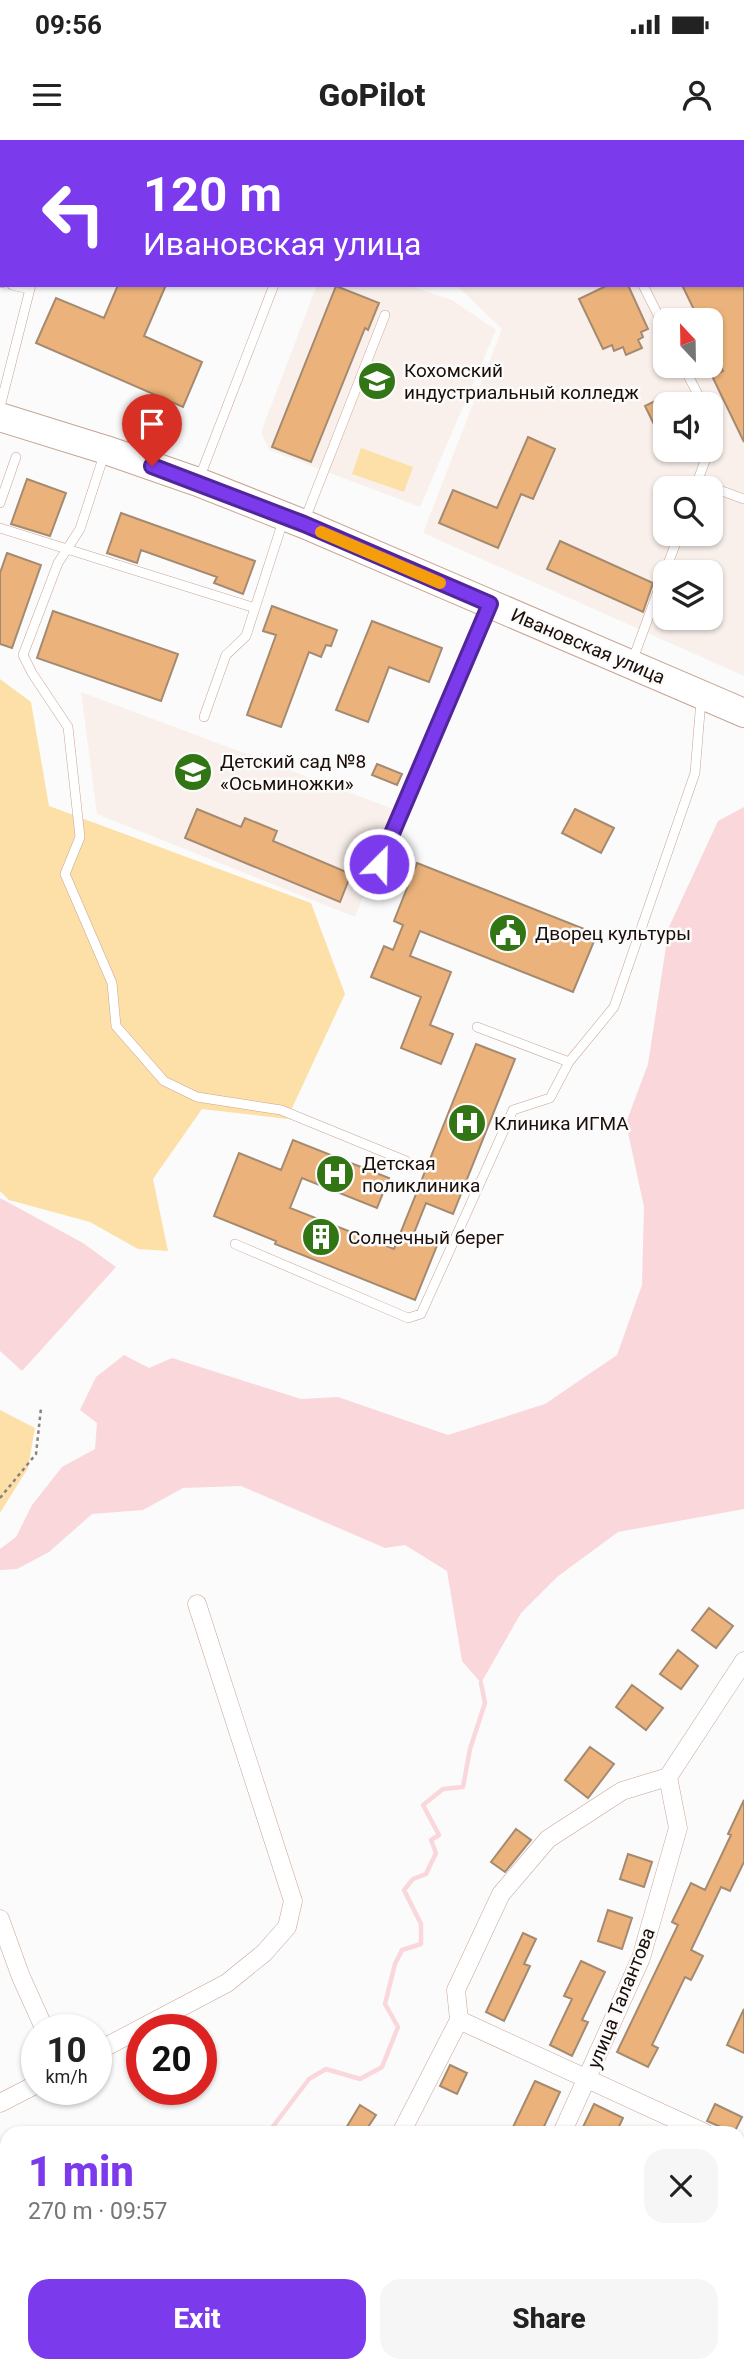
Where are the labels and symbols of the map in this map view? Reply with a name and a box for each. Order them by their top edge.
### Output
north arrow [653,308,723,378]
place label: Кохомский индустриальный колледж [404,359,639,404]
school or university icon: Кохомский индустриальный колледж [356,360,398,402]
pin [122,394,182,466]
street label: Ивановская улица [507,603,669,689]
place label: Детский сад №8 «Осьминожки» [220,750,366,795]
school or university icon: Детский сад №8 «Осьминожки» [172,751,214,793]
position arrow [342,827,416,901]
public building icon: Дворец культуры [487,912,529,954]
place label: Дворец культуры [535,922,691,945]
hospital icon: Клиника ИГМА [446,1102,488,1144]
place label: Клиника ИГМА [494,1112,629,1135]
place label: Детская поликлиника [362,1152,480,1197]
hospital icon: Детская поликлиника [314,1153,356,1195]
building icon: Солнечный берег [300,1216,342,1258]
place label: Солнечный берег [348,1226,504,1249]
street label: улица Талантова [582,1924,660,2072]
speed limit sign: 20 [126,2014,217,2105]

